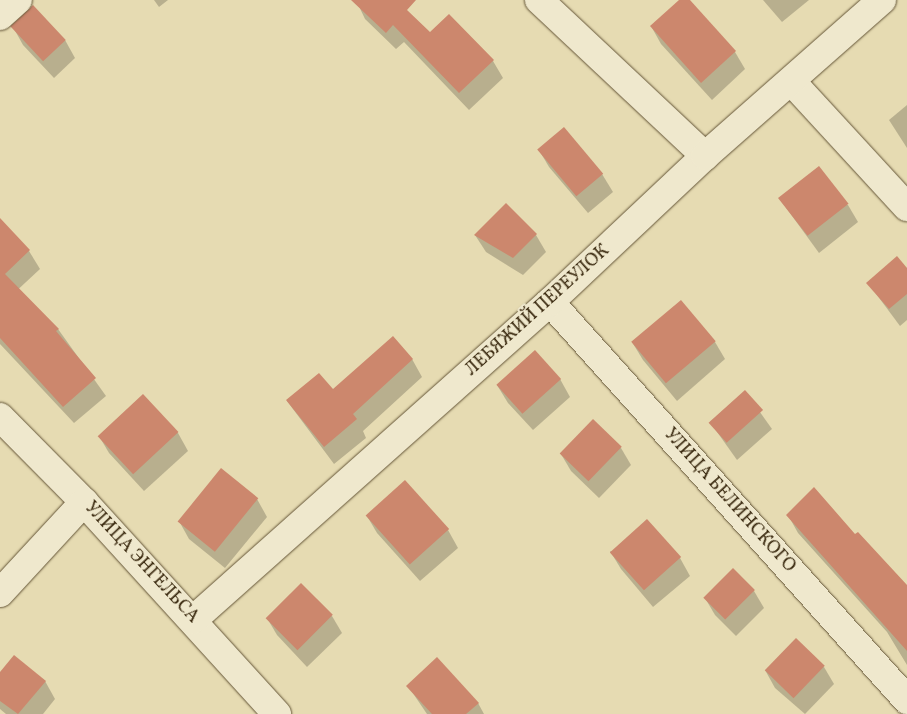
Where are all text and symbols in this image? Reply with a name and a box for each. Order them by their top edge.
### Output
street label: ЛЕБЯЖИЙ ПЕРЕУЛОК [462,241,614,381]
street label: УЛИЦА БЕЛИНСКОГО [659,424,799,578]
street label: УЛИЦА ЭНГЕЛЬСА [79,498,203,628]

